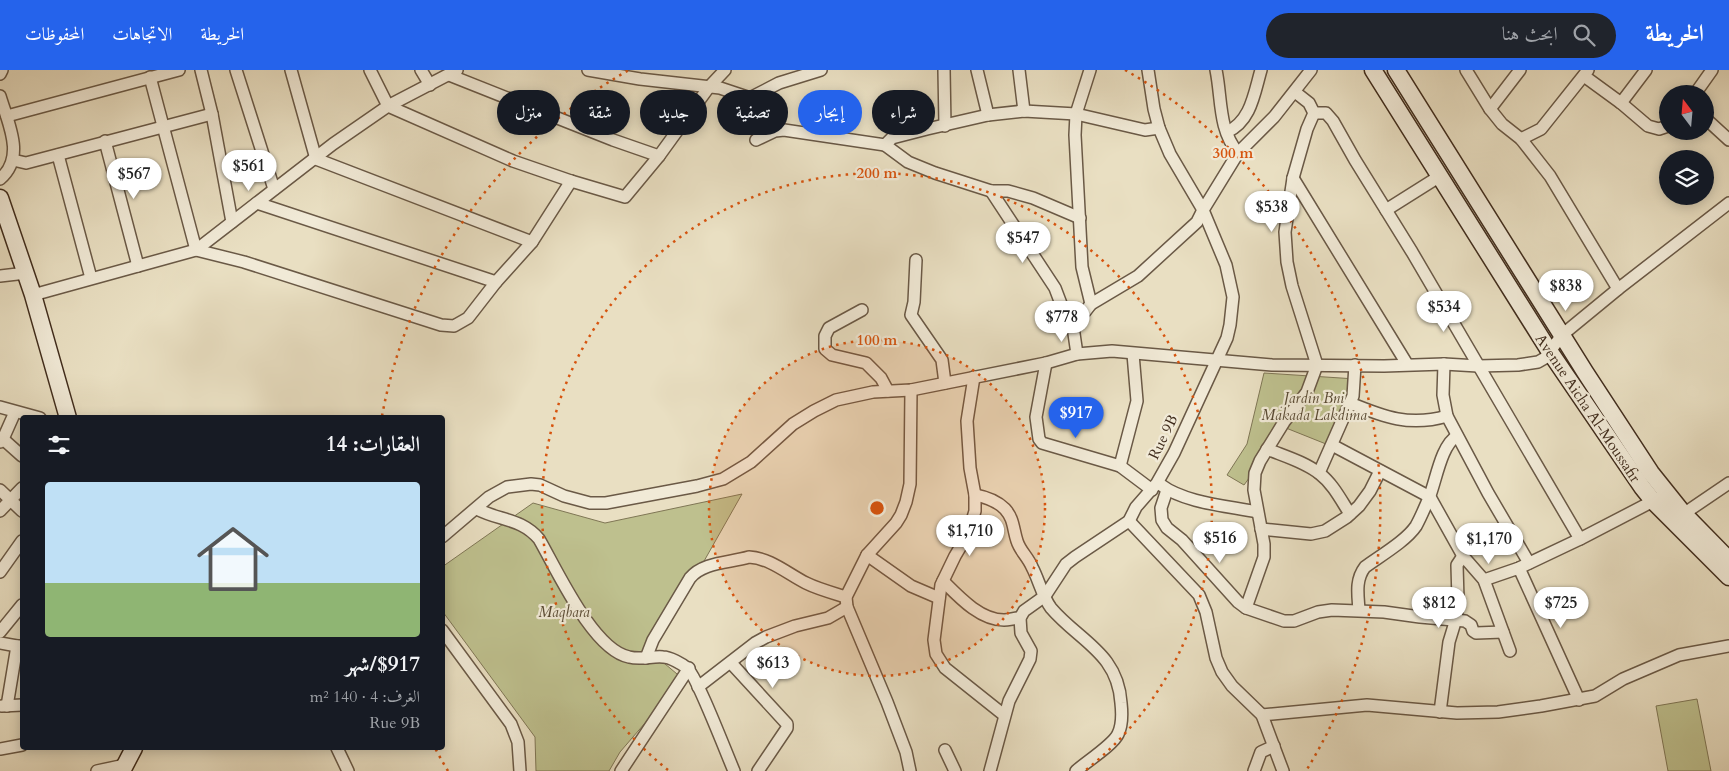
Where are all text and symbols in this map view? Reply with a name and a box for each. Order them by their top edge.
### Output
search box [1266,13,1616,58]
text: الخريطة [1646,17,1704,50]
text: ابحث هنا [1502,21,1558,47]
icon: search [1570,21,1598,49]
text: المحفوظات [25,22,84,47]
text: الاتجاهات [112,22,172,47]
text: الخريطة [200,22,244,47]
north arrow [1659,85,1714,140]
map controls [1659,85,1714,205]
chip: منزل [497,90,560,135]
chip: شقة [570,90,630,135]
chip: جديد [640,90,707,135]
chip: تصفية [717,90,788,135]
chip: إيجار [798,90,862,135]
chip: شراء [872,90,935,135]
text: 300 m [1213,143,1254,163]
pin: $561 [219,150,279,192]
button: layers [1659,150,1714,205]
text: $561 [233,155,265,177]
pin: $567 [104,158,164,200]
text: $567 [118,163,150,185]
text: 200 m [857,163,898,183]
pin: $538 [1242,190,1302,233]
text: $538 [1256,196,1288,218]
pin: $547 [993,222,1053,264]
text: $547 [1007,227,1039,249]
pin: $838 [1536,270,1596,312]
text: $838 [1550,275,1582,297]
pin: $534 [1414,290,1474,333]
text: $534 [1428,296,1460,318]
pin: $778 [1032,300,1092,343]
text: $778 [1046,306,1078,328]
text: 100 m [857,330,898,350]
street label: Avenue Aicha Al-Moussafir [1531,330,1646,487]
park label: Jardin Bni Makada Lakdima [1261,388,1367,425]
pin: $917 [1046,396,1106,439]
text: $917 [1060,402,1092,424]
street label: Rue 9B [1144,411,1182,463]
text: العقارات: 14 [326,430,420,459]
icon: filters [45,431,73,459]
centre of rings [868,499,886,517]
icon: home [188,514,278,604]
pin: $1,710 [929,514,1011,557]
text: $1,710 [947,520,993,542]
pin: $516 [1190,522,1250,564]
pin: $1,170 [1448,522,1530,565]
text: $516 [1204,527,1236,549]
text: $1,170 [1466,528,1512,550]
pin: $812 [1409,586,1469,629]
pin: $725 [1531,586,1591,629]
text: $812 [1423,592,1455,614]
text: $725 [1545,592,1577,614]
park label: Maqbara [538,602,590,622]
pin: $613 [743,646,803,689]
text: $917/شهر [345,650,420,679]
text: $613 [757,652,789,674]
text: الغرف: 4 · 140 m² [310,686,420,708]
text: Rue 9B [370,712,420,734]

